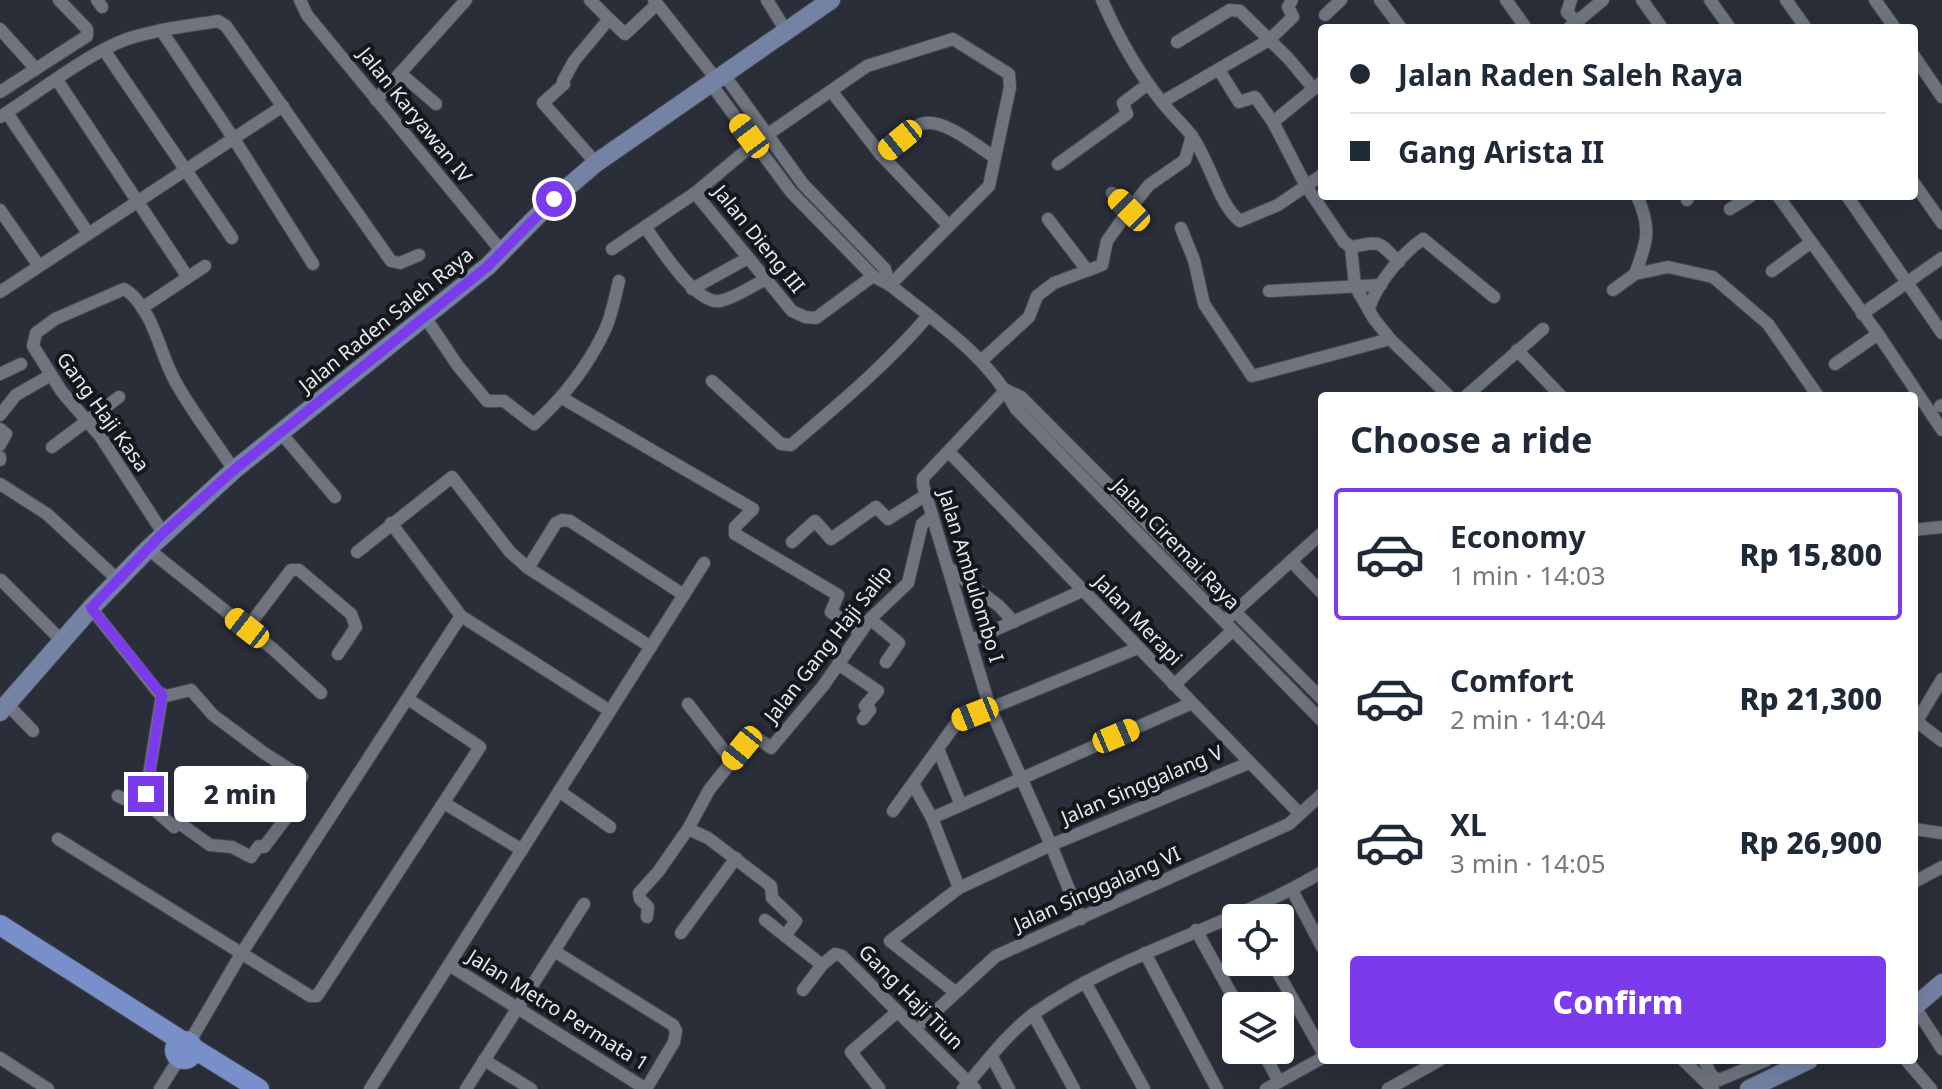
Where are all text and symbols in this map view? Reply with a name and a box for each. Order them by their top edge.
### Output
street label: Jalan Karyawan IV [351,40,478,188]
text: Jalan Raden Saleh Raya [1398,54,1743,95]
car [725,110,773,162]
car [874,116,926,164]
text: Gang Arista II [1398,131,1604,172]
street label: Jalan Dieng III [706,177,811,298]
route start [536,181,572,217]
car [1104,185,1154,235]
street label: Jalan Raden Saleh Raya [291,241,478,400]
street label: Gang Haji Kasa [51,346,156,477]
text: Choose a ride [1350,415,1592,464]
street label: Jalan Ciremai Raya [1105,471,1246,615]
street label: Jalan Ambulombo I [932,484,1011,665]
text: Economy [1450,516,1586,557]
icon: car [1354,518,1426,590]
text: Rp 15,800 [1740,534,1882,575]
text: 1 min · 14:03 [1450,557,1606,593]
street label: Jalan Gang Haji Salip [756,559,898,729]
street label: Jalan Merapi [1087,567,1189,671]
car [221,604,273,652]
text: Comfort [1450,660,1574,701]
icon: car [1354,662,1426,734]
text: Rp 21,300 [1740,678,1882,719]
car [948,694,1002,734]
text: 2 min · 14:04 [1450,701,1606,737]
car [1089,716,1143,756]
car [718,722,766,774]
street label: Jalan Singgalang V [1055,738,1227,832]
callout: 2 min [174,766,306,822]
route end [128,776,164,812]
text: 2 min [204,776,276,812]
text: XL [1450,804,1487,845]
icon: car [1354,806,1426,878]
text: Rp 26,900 [1740,822,1882,863]
street label: Jalan Singgalang VI [1007,840,1184,938]
text: 3 min · 14:05 [1450,845,1606,881]
map controls [1222,904,1294,1064]
button: locate [1222,904,1294,976]
street label: Gang Haji Tiun [853,938,970,1055]
street label: Jalan Metro Permata 1 [461,942,654,1076]
button: Confirm [1350,956,1886,1048]
button: layers [1222,992,1294,1064]

